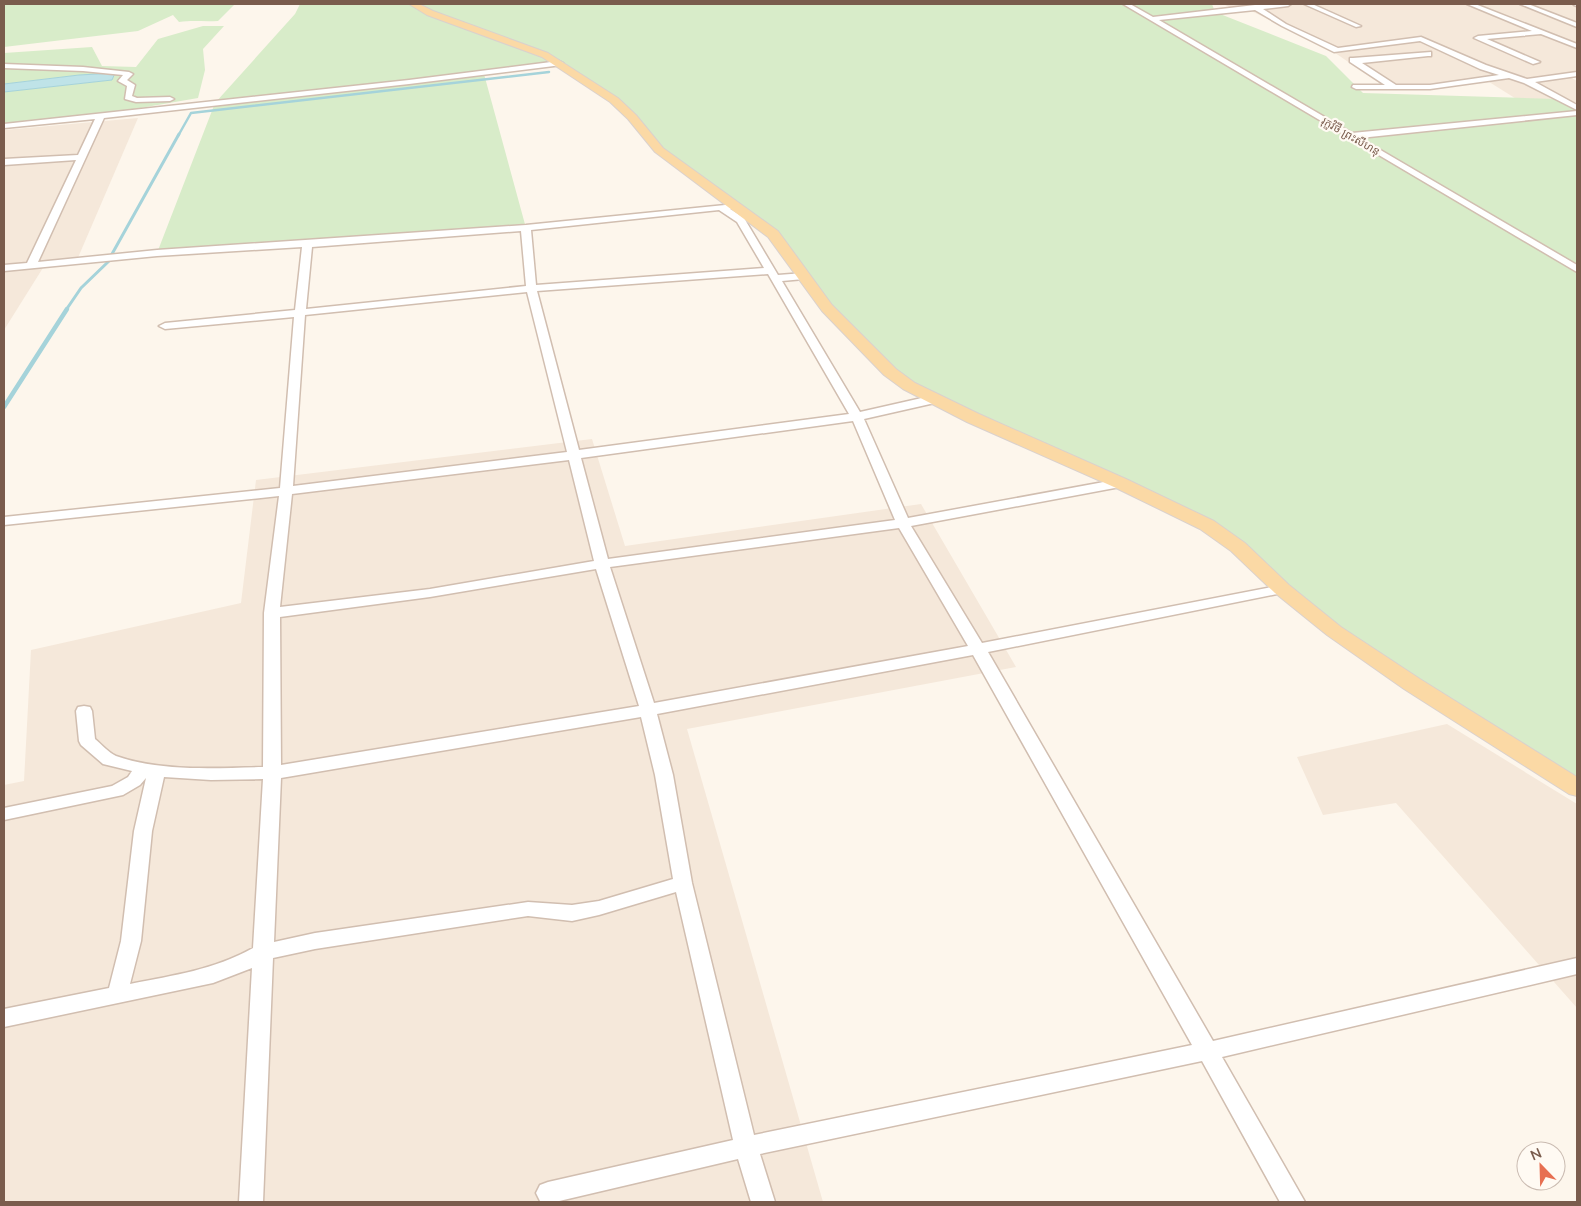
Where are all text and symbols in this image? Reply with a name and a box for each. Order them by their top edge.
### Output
street label: រុក្ខវិថី ព្រះសីហនុ [1319,113,1383,159]
north arrow [1516,1141,1566,1191]
text: N [1528,1144,1544,1164]

